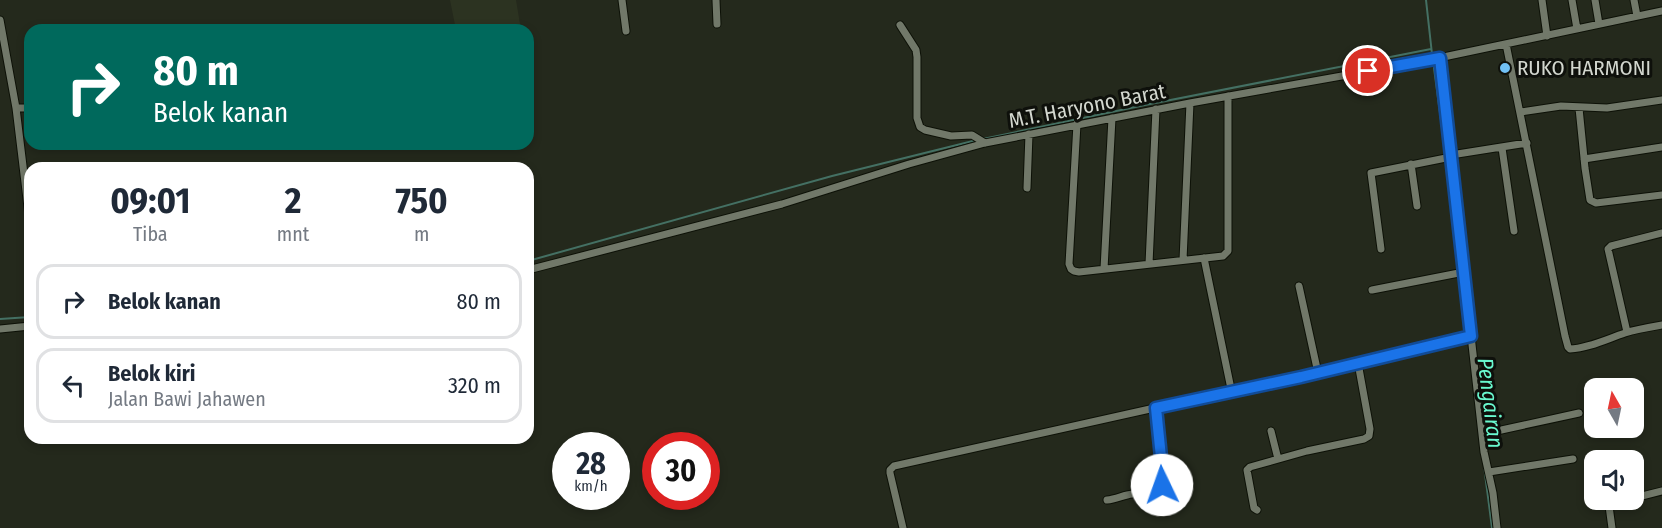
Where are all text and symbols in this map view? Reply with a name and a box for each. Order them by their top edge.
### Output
pin [1342,45,1393,96]
text: 80 m [153,46,239,96]
icon: right [54,48,132,126]
icon: arrive [1351,54,1384,87]
place label: RUKO HARMONI [1517,55,1651,81]
marker: RUKO HARMONI [1498,61,1512,75]
street label: M.T. Haryono Barat [1006,78,1168,134]
text: Belok kanan [153,97,288,129]
text: 09:01 [110,179,191,223]
text: 2 [285,179,301,223]
text: 750 [395,179,448,223]
text: Tiba [133,222,168,246]
text: mnt [277,222,309,246]
text: m [414,222,429,246]
icon: right [57,285,90,318]
text: Belok kanan [108,288,221,315]
text: 80 m [456,288,501,315]
water label: Pengairan [1472,356,1509,450]
text: Belok kiri [108,360,196,387]
icon: left [57,369,90,402]
text: 320 m [448,372,501,399]
north arrow [1584,378,1644,438]
map controls [1584,378,1644,510]
text: Jalan Bawi Jahawen [108,387,266,411]
speed limit sign: 30 [642,432,720,510]
text: 28 [576,446,606,482]
button: sound [1584,450,1644,510]
position arrow [1130,453,1194,517]
text: km/h [574,477,608,495]

